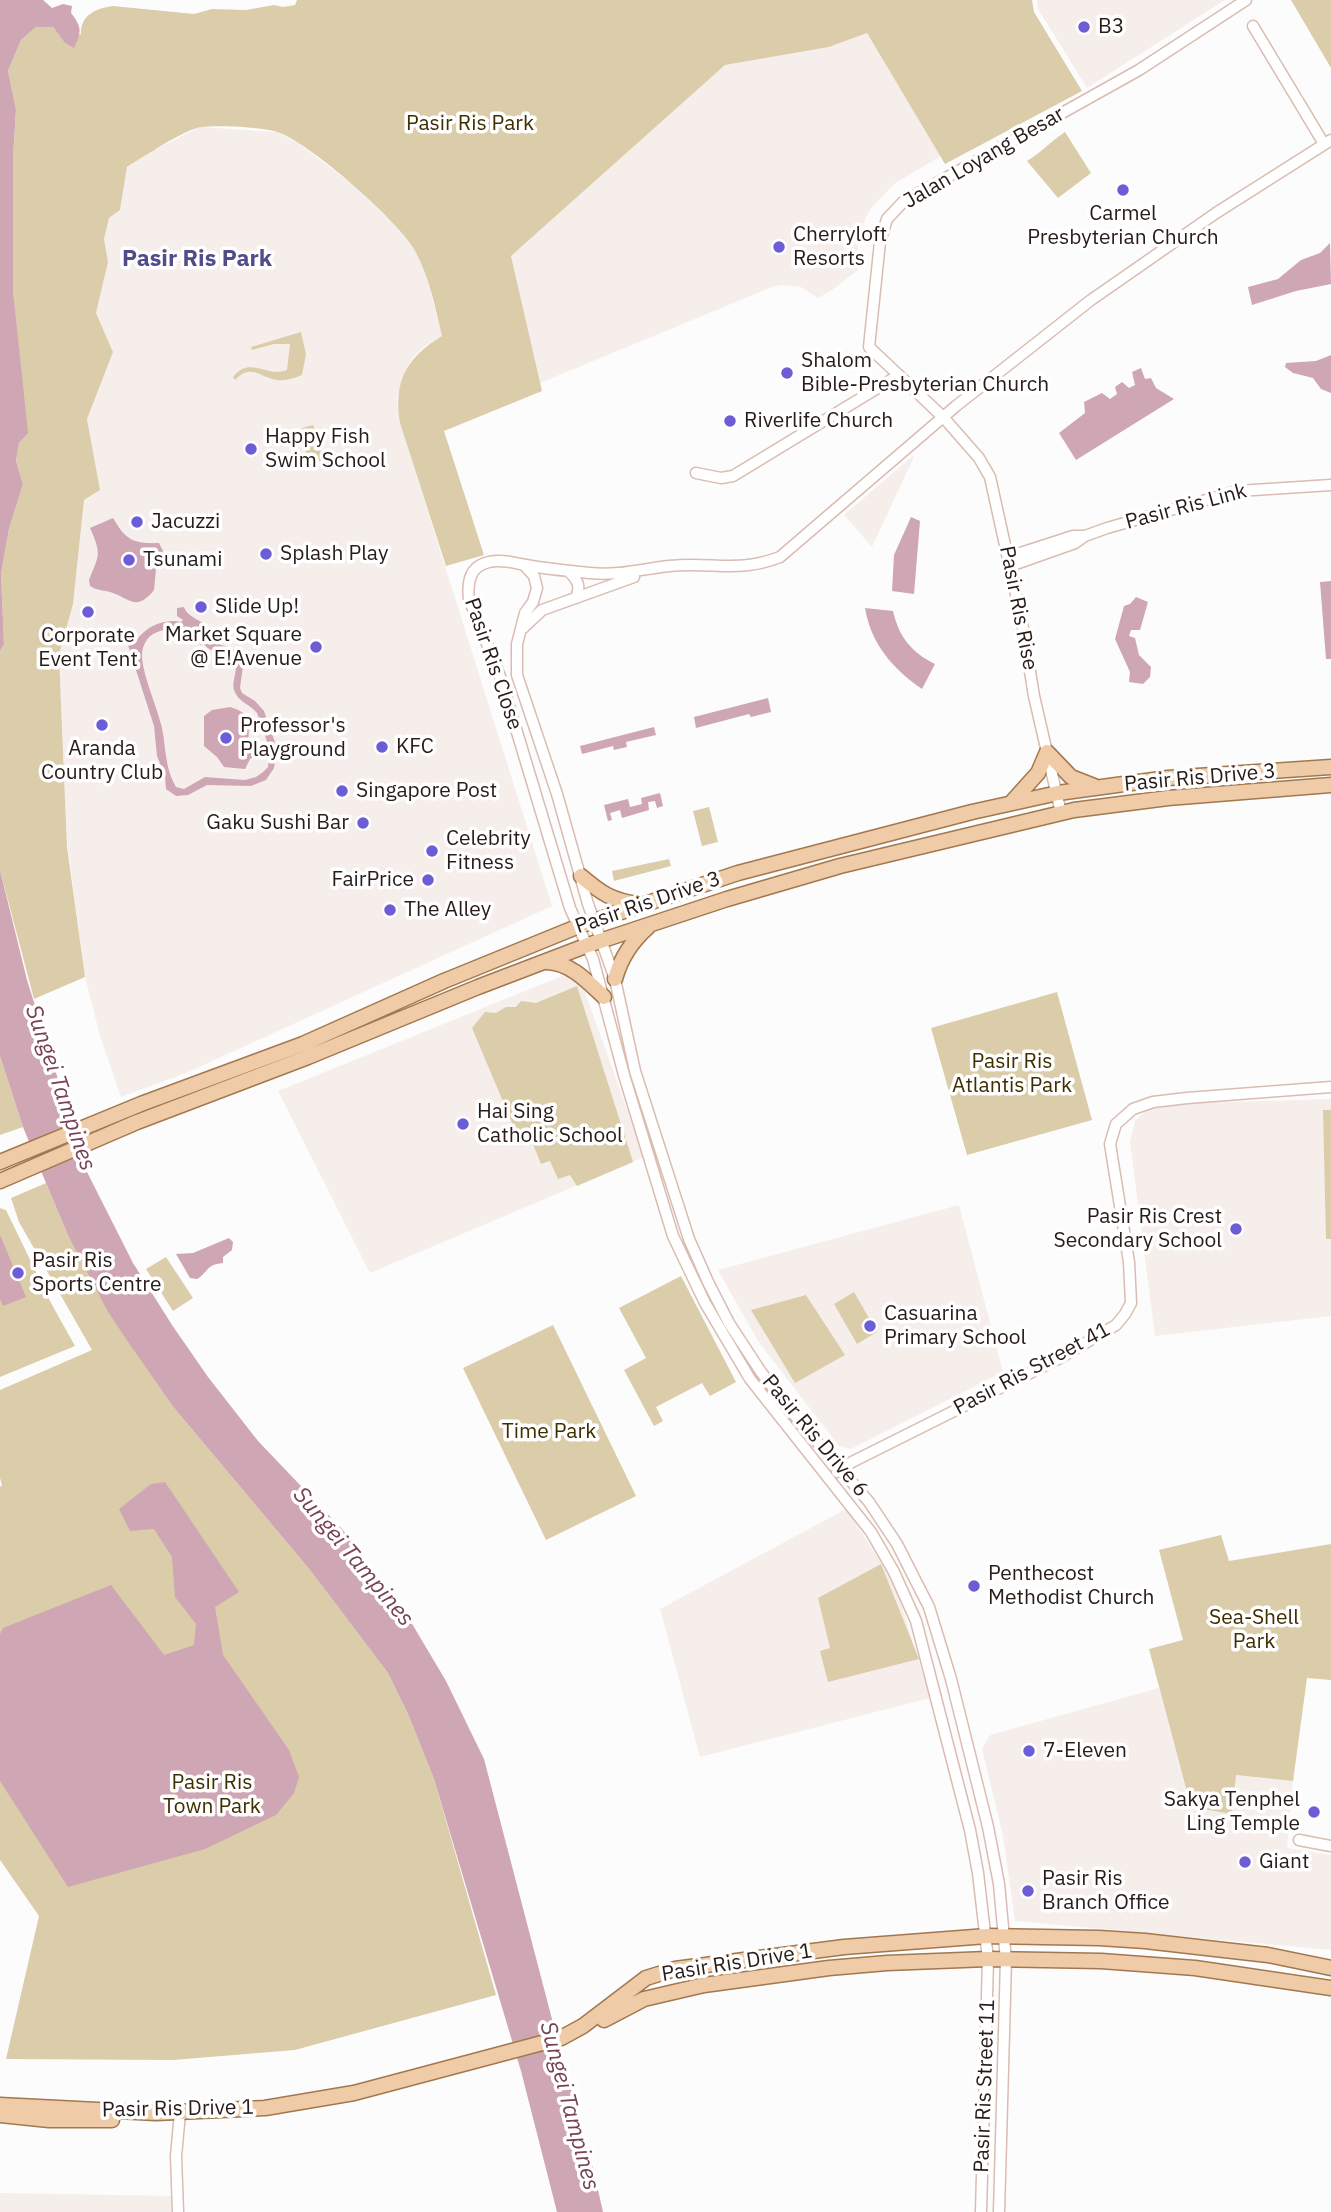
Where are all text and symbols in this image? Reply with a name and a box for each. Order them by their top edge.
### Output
place label: B3 [1098,14,1124,40]
marker: B3 [1076,19,1092,35]
street label: Jalan Loyang Besar [899,102,1069,214]
park label: Pasir Ris Park [406,111,534,137]
marker: Carmel Presbyterian Church [1115,182,1131,198]
place label: Carmel Presbyterian Church [1027,201,1219,251]
place label: Cherryloft Resorts [793,222,887,272]
marker: Cherryloft Resorts [771,239,787,255]
district label: Pasir Ris Park [122,245,272,273]
place label: Shalom Bible-Presbyterian Church [801,348,1049,398]
marker: Shalom Bible-Presbyterian Church [779,365,795,381]
place label: Riverlife Church [744,408,893,434]
marker: Riverlife Church [722,413,738,429]
place label: Happy Fish Swim School [265,424,386,474]
marker: Happy Fish Swim School [243,441,259,457]
street label: Pasir Ris Link [1123,479,1249,535]
place label: Jacuzzi [151,509,220,535]
marker: Jacuzzi [129,514,145,530]
place label: Splash Play [280,541,388,567]
street label: Pasir Ris Rise [994,544,1042,672]
marker: Splash Play [258,546,274,562]
place label: Tsunami [143,547,222,573]
marker: Tsunami [121,552,137,568]
place label: Slide Up! [215,594,299,620]
street label: Pasir Ris Close [459,595,527,733]
marker: Slide Up! [193,599,209,615]
marker: Corporate Event Tent [80,604,96,620]
place label: Market Square @ E!Avenue [165,622,302,672]
place label: Corporate Event Tent [38,623,138,673]
marker: Market Square @ E!Avenue [308,639,324,655]
place label: Professor's Playground [240,713,346,763]
marker: Aranda Country Club [94,717,110,733]
marker: Professor's Playground [218,730,234,746]
place label: KFC [396,734,434,760]
place label: Aranda Country Club [41,736,163,786]
marker: KFC [374,739,390,755]
street label: Pasir Ris Drive 3 [1123,759,1277,797]
place label: Singapore Post [356,778,497,804]
marker: Singapore Post [334,783,350,799]
place label: Gaku Sushi Bar [206,810,349,836]
marker: Gaku Sushi Bar [355,815,371,831]
place label: Celebrity Fitness [446,826,531,876]
marker: Celebrity Fitness [424,843,440,859]
street label: Pasir Ris Drive 3 [572,866,724,940]
place label: FairPrice [331,867,414,893]
marker: FairPrice [420,872,436,888]
place label: The Alley [404,897,491,923]
marker: The Alley [382,902,398,918]
water label: Sungei Tampines [19,1002,101,1174]
park label: Pasir Ris Atlantis Park [952,1049,1072,1099]
place label: Hai Sing Catholic School [477,1099,623,1149]
marker: Hai Sing Catholic School [455,1116,471,1132]
place label: Pasir Ris Crest Secondary School [1053,1204,1222,1254]
marker: Pasir Ris Crest Secondary School [1228,1221,1244,1237]
place label: Pasir Ris Sports Centre [32,1248,161,1298]
marker: Pasir Ris Sports Centre [10,1265,26,1281]
place label: Casuarina Primary School [884,1301,1026,1351]
street label: Pasir Ris Street 41 [949,1317,1115,1421]
marker: Casuarina Primary School [862,1318,878,1334]
street label: Pasir Ris Drive 6 [756,1370,874,1502]
park label: Time Park [502,1419,596,1445]
water label: Sungei Tampines [287,1482,419,1632]
place label: Penthecost Methodist Church [988,1561,1154,1611]
marker: Penthecost Methodist Church [966,1578,982,1594]
park label: Sea-Shell Park [1209,1605,1299,1655]
place label: 7-Eleven [1043,1738,1127,1764]
marker: 7-Eleven [1021,1743,1037,1759]
park label: Pasir Ris Town Park [163,1770,261,1820]
place label: Sakya Tenphel Ling Temple [1164,1787,1300,1837]
marker: Sakya Tenphel Ling Temple [1306,1804,1322,1820]
place label: Giant [1259,1849,1309,1875]
marker: Giant [1237,1854,1253,1870]
place label: Pasir Ris Branch Office [1042,1866,1169,1916]
marker: Pasir Ris Branch Office [1020,1883,1036,1899]
street label: Pasir Ris Drive 1 [660,1939,814,1987]
street label: Pasir Ris Street 11 [969,1999,1001,2173]
water label: Sungei Tampines [533,2019,605,2193]
street label: Pasir Ris Drive 1 [102,2095,254,2123]

